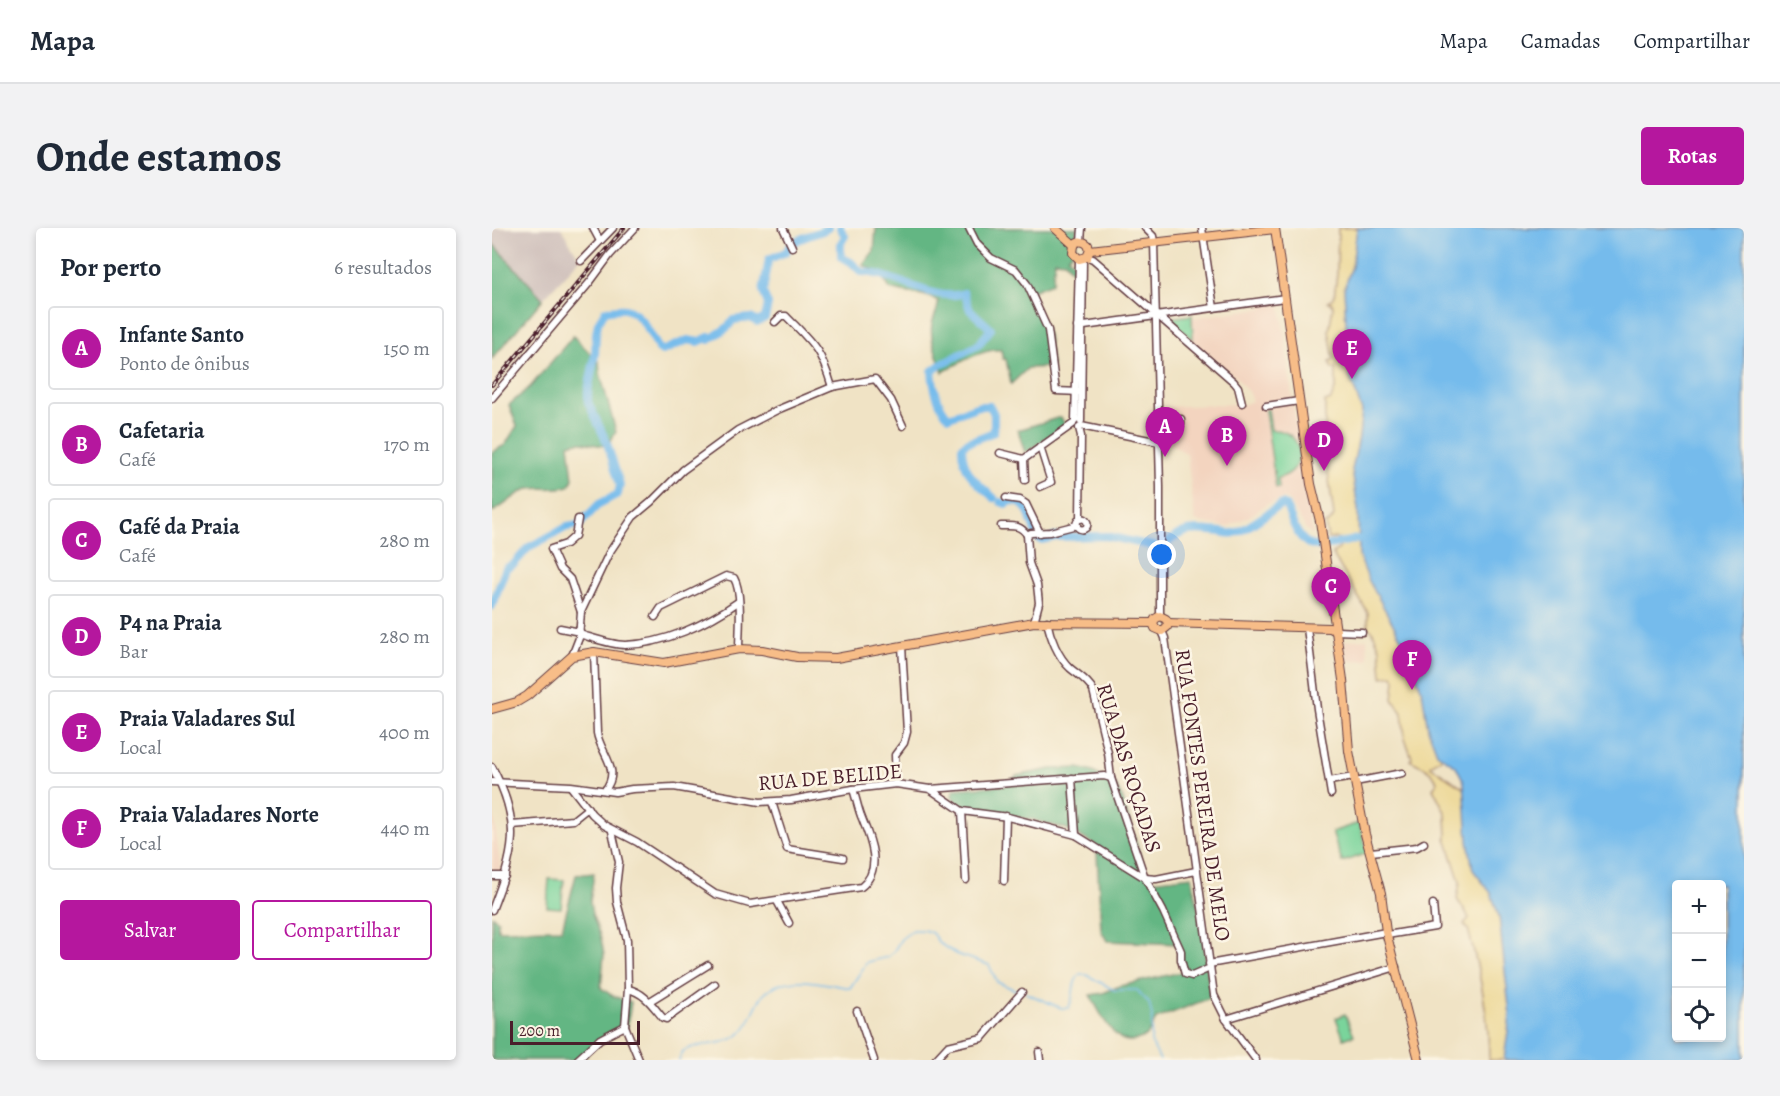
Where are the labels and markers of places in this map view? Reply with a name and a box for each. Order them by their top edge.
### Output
pin: E [1332,330,1372,379]
pin: A [1146,408,1184,457]
pin: B [1208,416,1246,466]
pin: D [1304,422,1344,471]
pin: C [1312,568,1350,617]
pin: F [1392,640,1432,690]

